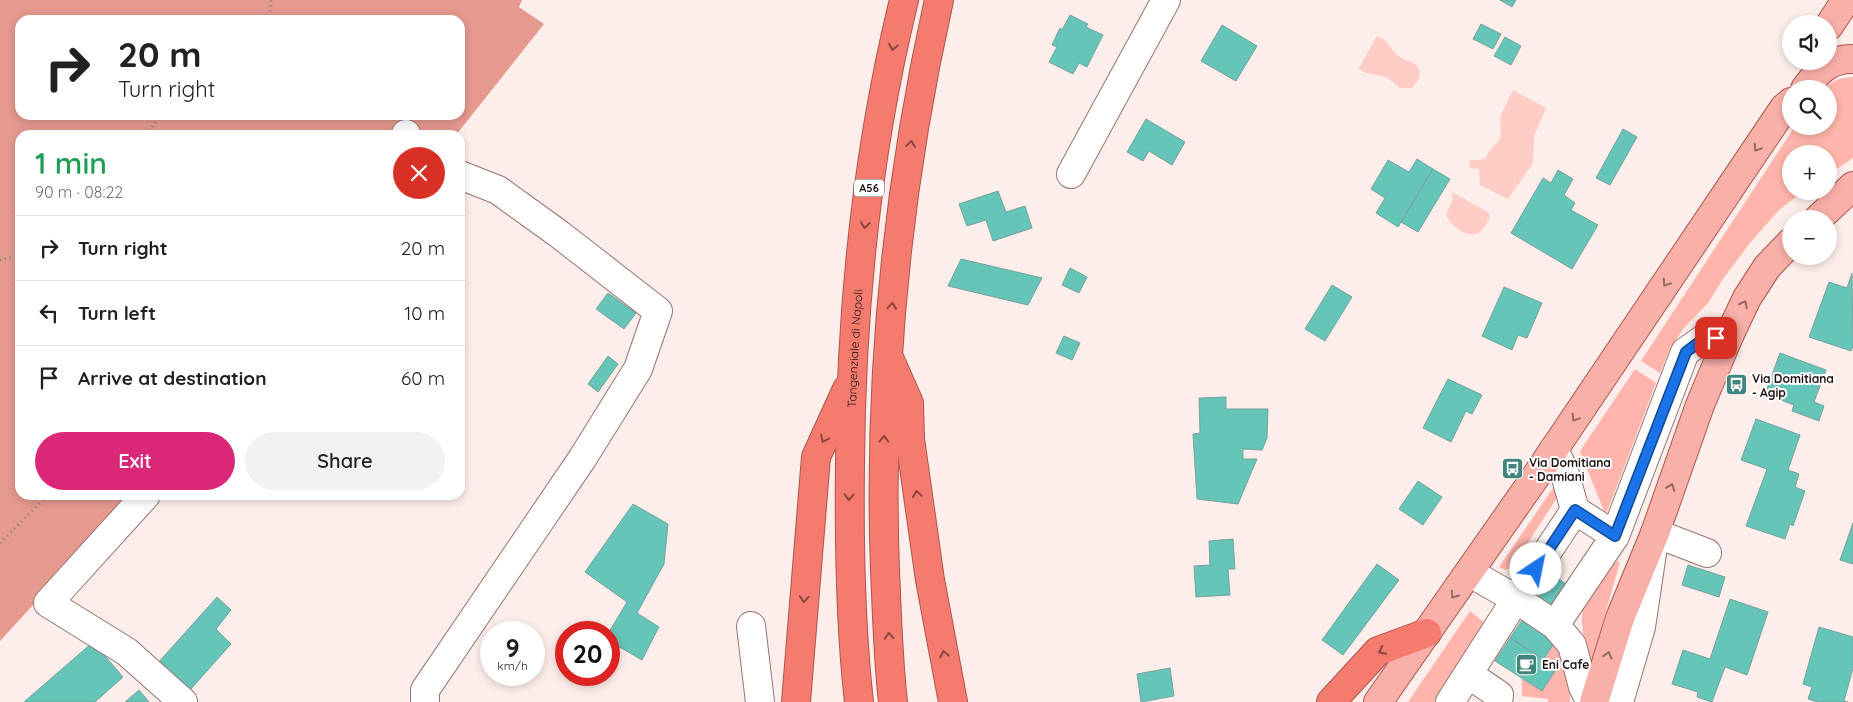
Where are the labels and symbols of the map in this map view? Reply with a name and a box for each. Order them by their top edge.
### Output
one-way arrow [888,43,899,52]
one-way arrow [905,140,916,148]
one-way arrow [1754,143,1763,152]
road number: A56 [854,180,884,197]
one-way arrow [860,221,871,229]
one-way arrow [1663,277,1672,287]
street label: Tangenziale di Napoli [844,289,865,408]
one-way arrow [1738,300,1748,309]
one-way arrow [886,302,897,310]
pin [1695,317,1737,359]
place label: Via Domitiana - Agip [1752,371,1834,400]
bus stop icon: Via Domitiana - Agip [1724,373,1748,397]
one-way arrow [1572,412,1581,421]
one-way arrow [820,434,830,443]
one-way arrow [879,434,889,442]
place label: Via Domitiana - Damiani [1529,455,1611,484]
bus stop icon: Via Domitiana - Damiani [1501,457,1525,481]
one-way arrow [1666,484,1676,492]
one-way arrow [912,490,923,498]
one-way arrow [844,494,854,502]
position arrow [1509,542,1561,594]
one-way arrow [1451,589,1460,599]
one-way arrow [799,595,810,603]
speed limit sign: 20 [555,621,620,686]
one-way arrow [883,632,894,640]
one-way arrow [1378,645,1387,655]
one-way arrow [939,650,949,658]
cafe icon: Eni Cafe [1514,652,1538,676]
one-way arrow [1603,652,1613,660]
place label: Eni Cafe [1542,657,1589,672]

